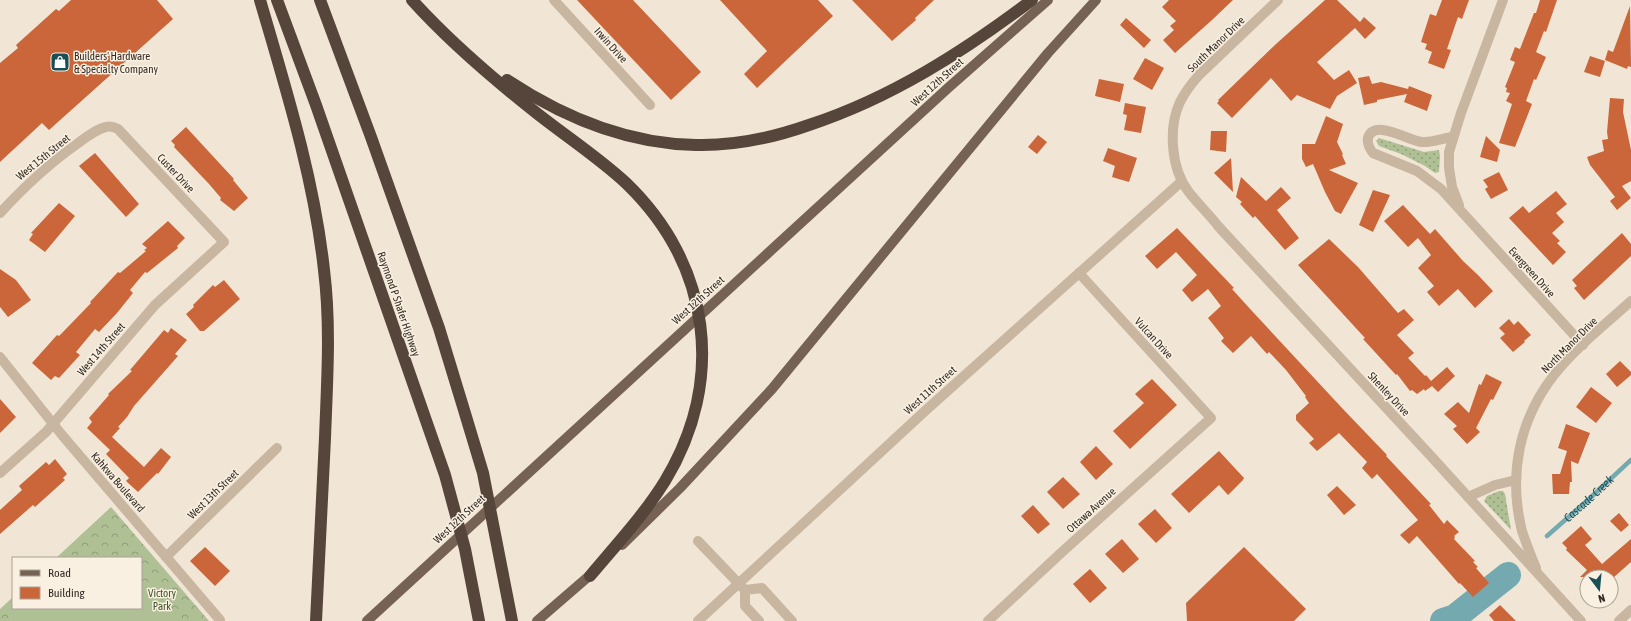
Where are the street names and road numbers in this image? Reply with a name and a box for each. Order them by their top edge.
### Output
street label: South Manor Drive [1185,14,1247,74]
street label: Irwin Drive [592,25,630,65]
street label: West 12th Street [909,56,965,108]
street label: West 15th Street [14,132,72,182]
street label: Custer Drive [155,151,197,195]
street label: Evergreen Drive [1506,245,1558,299]
street label: Raymond P Shafer Highway [375,250,423,358]
street label: West 12th Street [670,274,726,326]
street label: Vulcan Drive [1133,315,1175,361]
street label: North Manor Drive [1539,315,1599,375]
street label: West 14th Street [75,320,127,378]
street label: West 11th Street [902,364,958,416]
street label: Shenley Drive [1366,370,1412,418]
street label: Kahkwa Boulevard [89,450,147,514]
street label: West 13th Street [185,467,241,521]
street label: Ottawa Avenue [1064,485,1118,535]
street label: West 12th Street [431,492,487,546]

